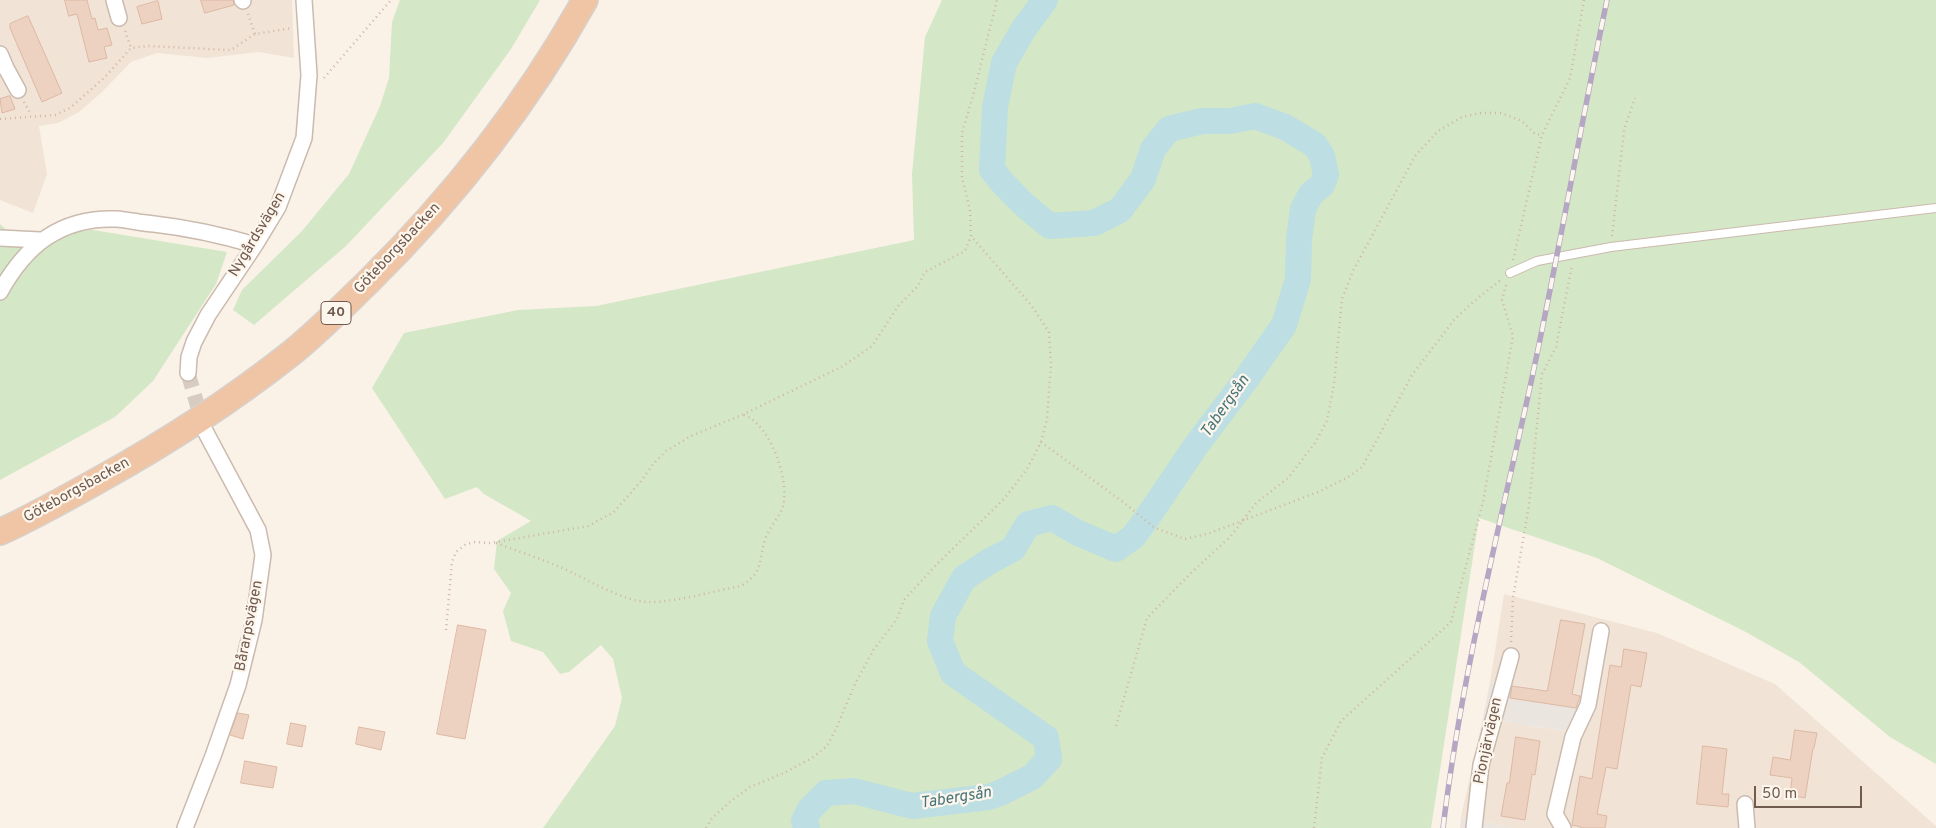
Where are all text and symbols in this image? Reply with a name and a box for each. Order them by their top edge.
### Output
street label: Nygårdsvägen [226,189,290,281]
street label: Göteborgsbacken [351,200,445,298]
road number: 40 [321,302,351,324]
water label: Tabergsån [1198,372,1254,442]
street label: Göteborgsbacken [21,454,133,528]
street label: Bårarpsvägen [232,579,268,673]
street label: Pionjärvägen [1471,696,1507,786]
scale bar [1756,776,1864,808]
water label: Tabergsån [919,784,993,814]
text: 50 m [1762,785,1797,804]

